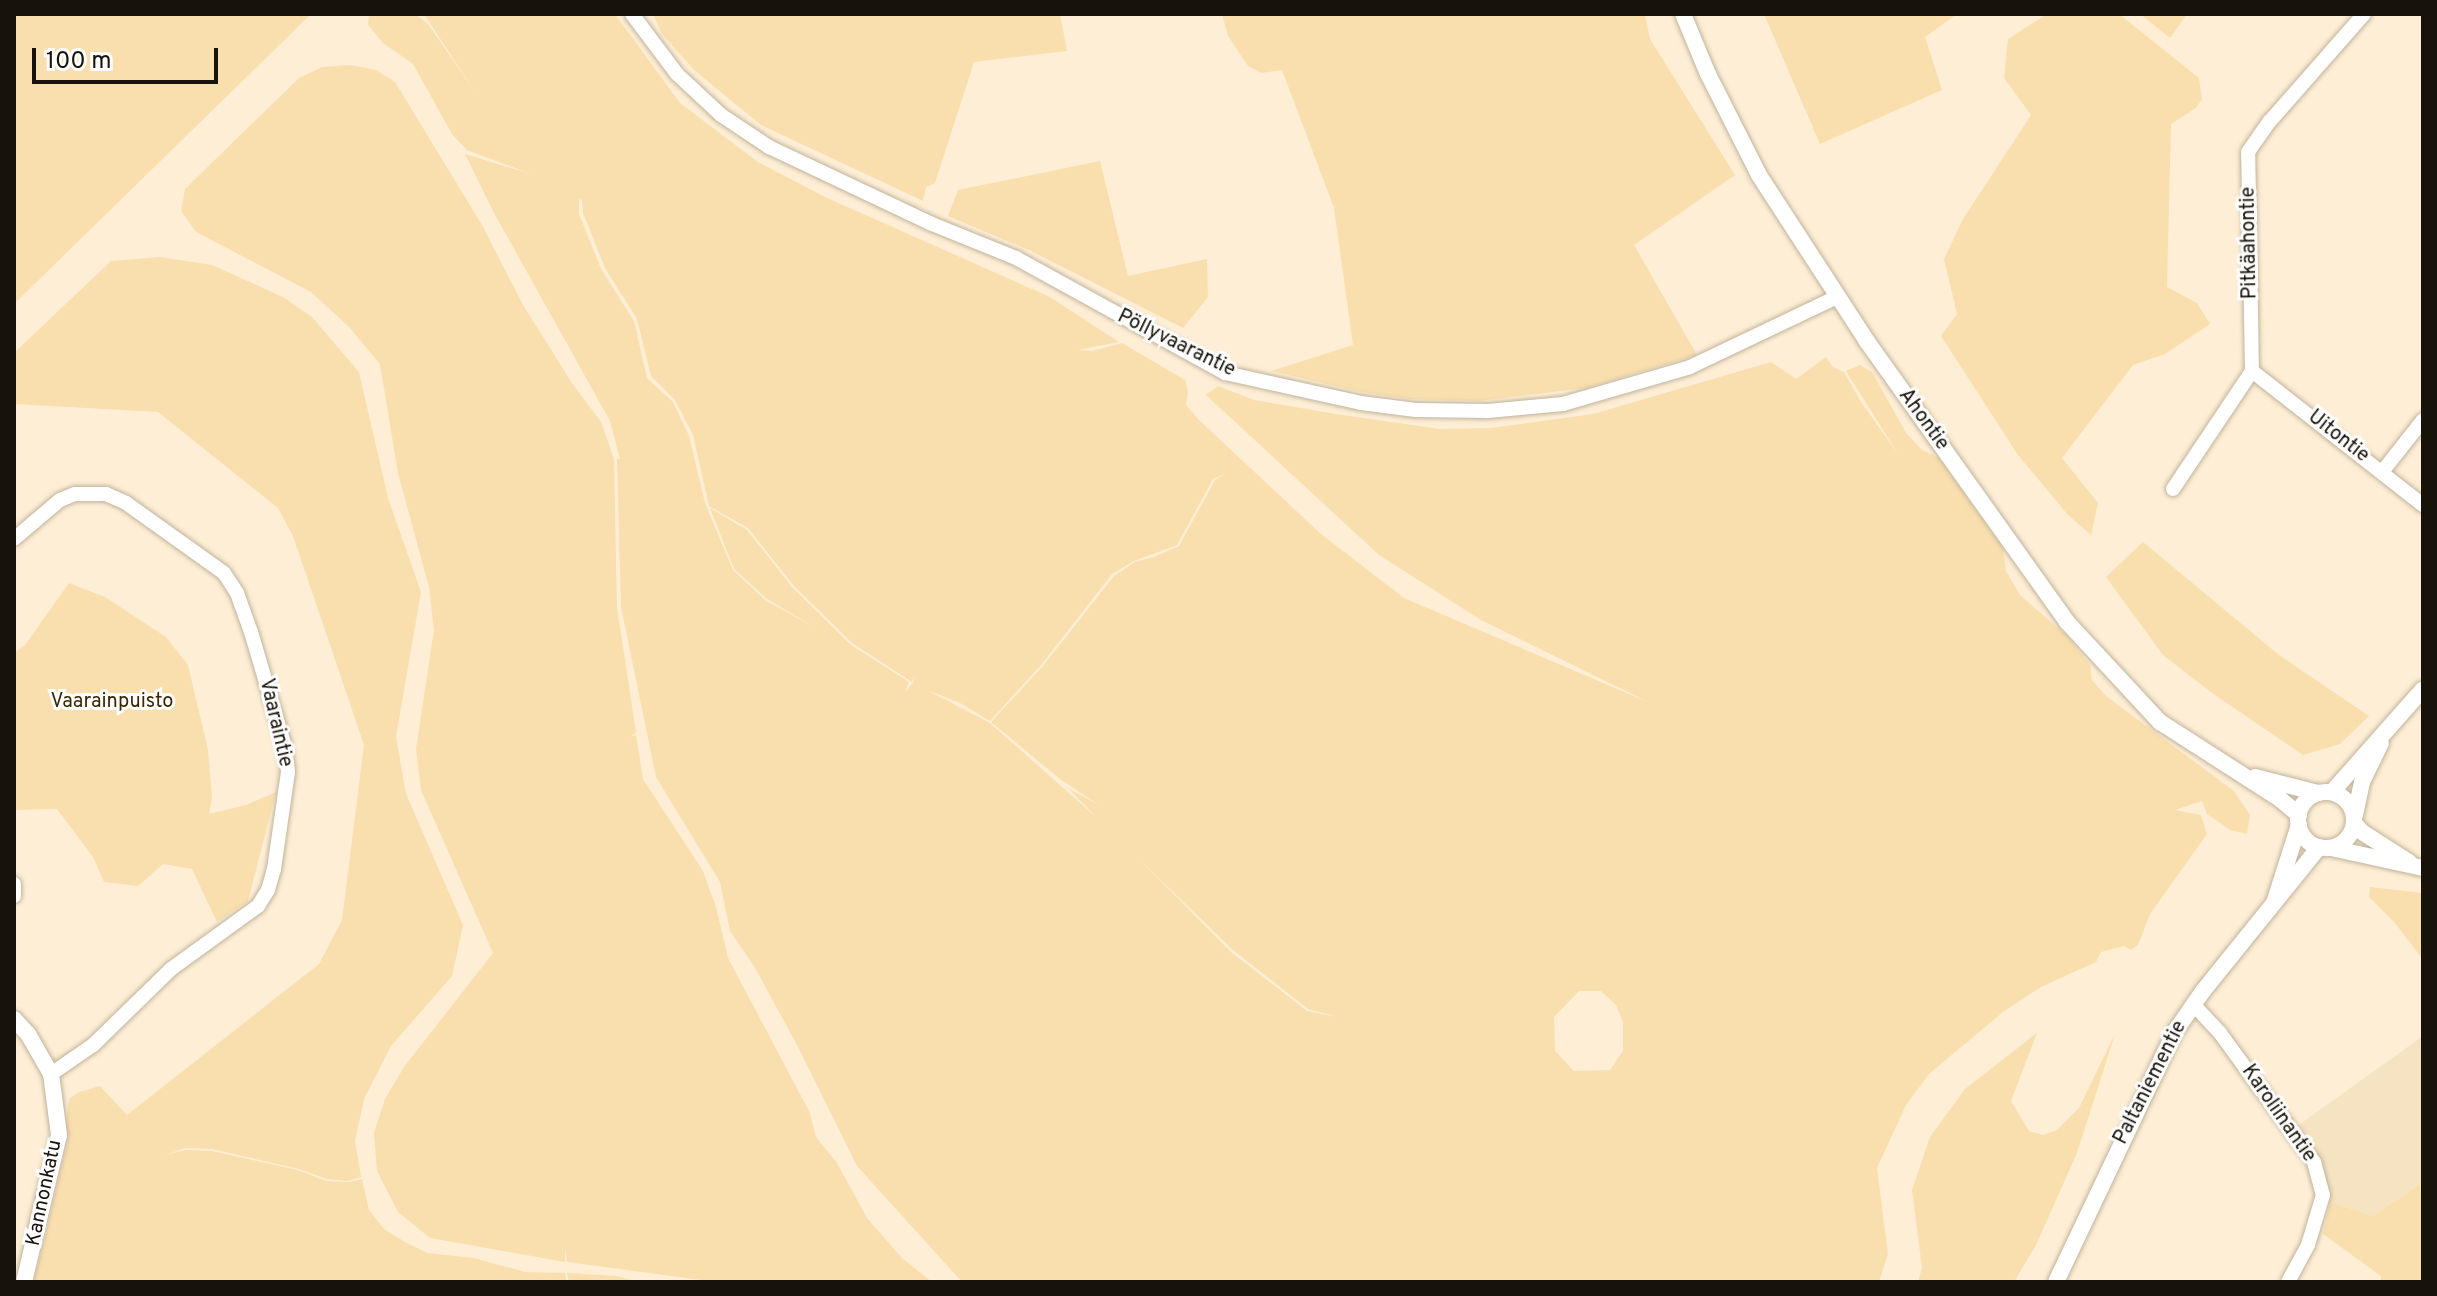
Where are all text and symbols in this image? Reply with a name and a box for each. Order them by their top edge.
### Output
scale bar [36,32,222,82]
text: 100 m [46,47,112,77]
street label: Pitkäahontie [2237,187,2263,299]
street label: Pöllyvaarantie [1113,305,1239,383]
street label: Ahontie [1893,385,1953,455]
street label: Uitontie [2303,406,2373,468]
street label: Vaaraintie [253,676,297,770]
park label: Vaarainpuisto [51,690,173,714]
street label: Paltaniementie [2110,1017,2192,1149]
street label: Karoliinantie [2236,1061,2320,1167]
street label: Kannonkatu [22,1138,68,1248]

